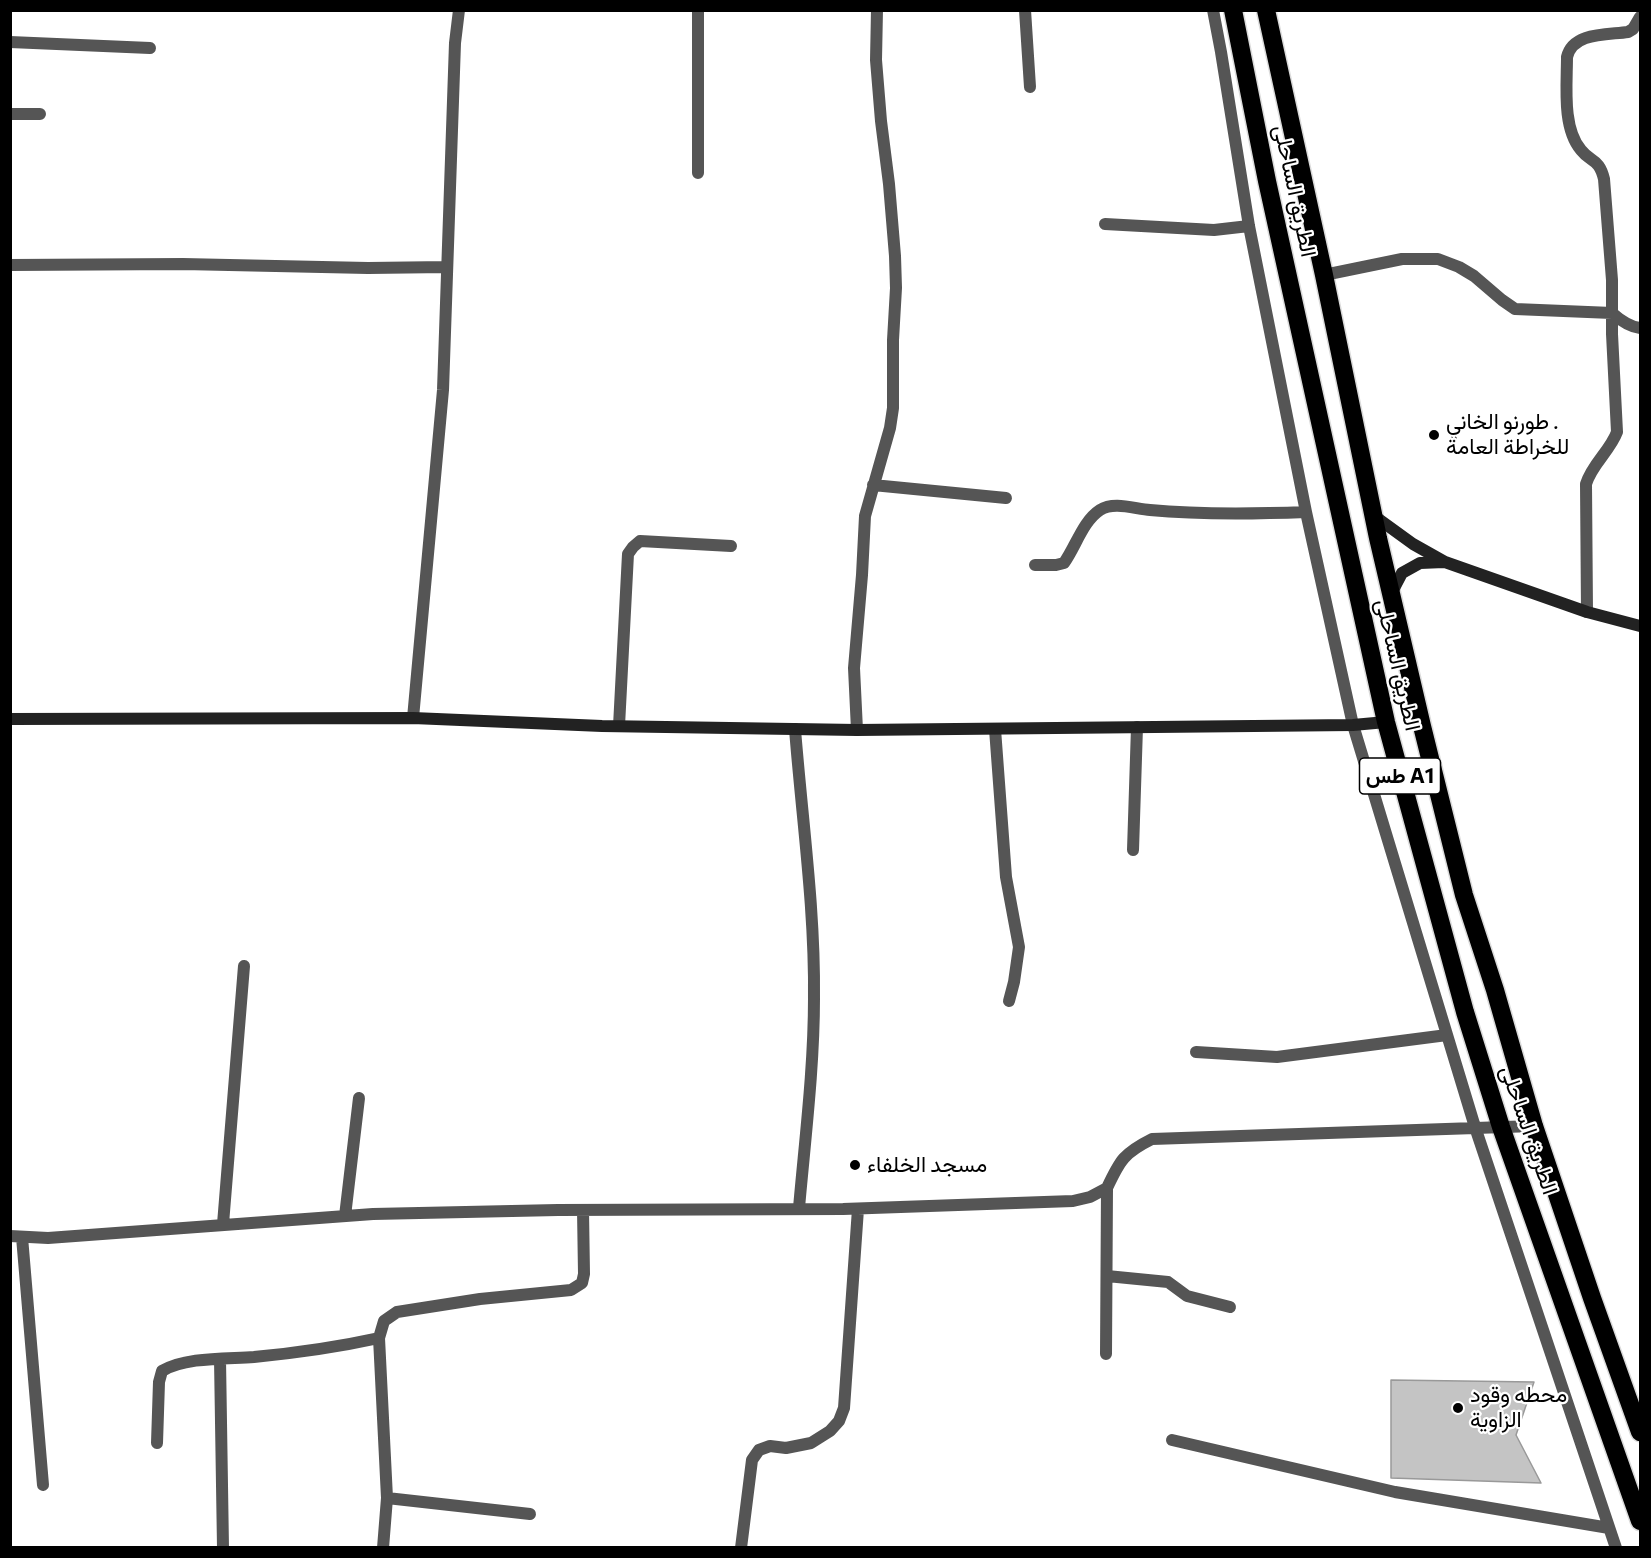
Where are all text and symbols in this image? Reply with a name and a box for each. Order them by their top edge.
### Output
street label: الطريق الساحلى [1268,122,1322,260]
place label: طورنو الخاني . للخراطة العامة [1446,409,1569,460]
marker: طورنو الخاني . للخراطة العامة [1427,428,1441,442]
street label: الطريق الساحلى [1370,596,1426,734]
road number: طس A1 [1360,758,1440,794]
street label: الطريق الساحلى [1495,1062,1563,1198]
place label: مسجد الخلفاء [867,1152,987,1178]
marker: مسجد الخلفاء [848,1158,862,1172]
place label: محطه وقود الزاوية [1470,1382,1567,1434]
marker: محطه وقود الزاوية [1451,1401,1465,1415]

